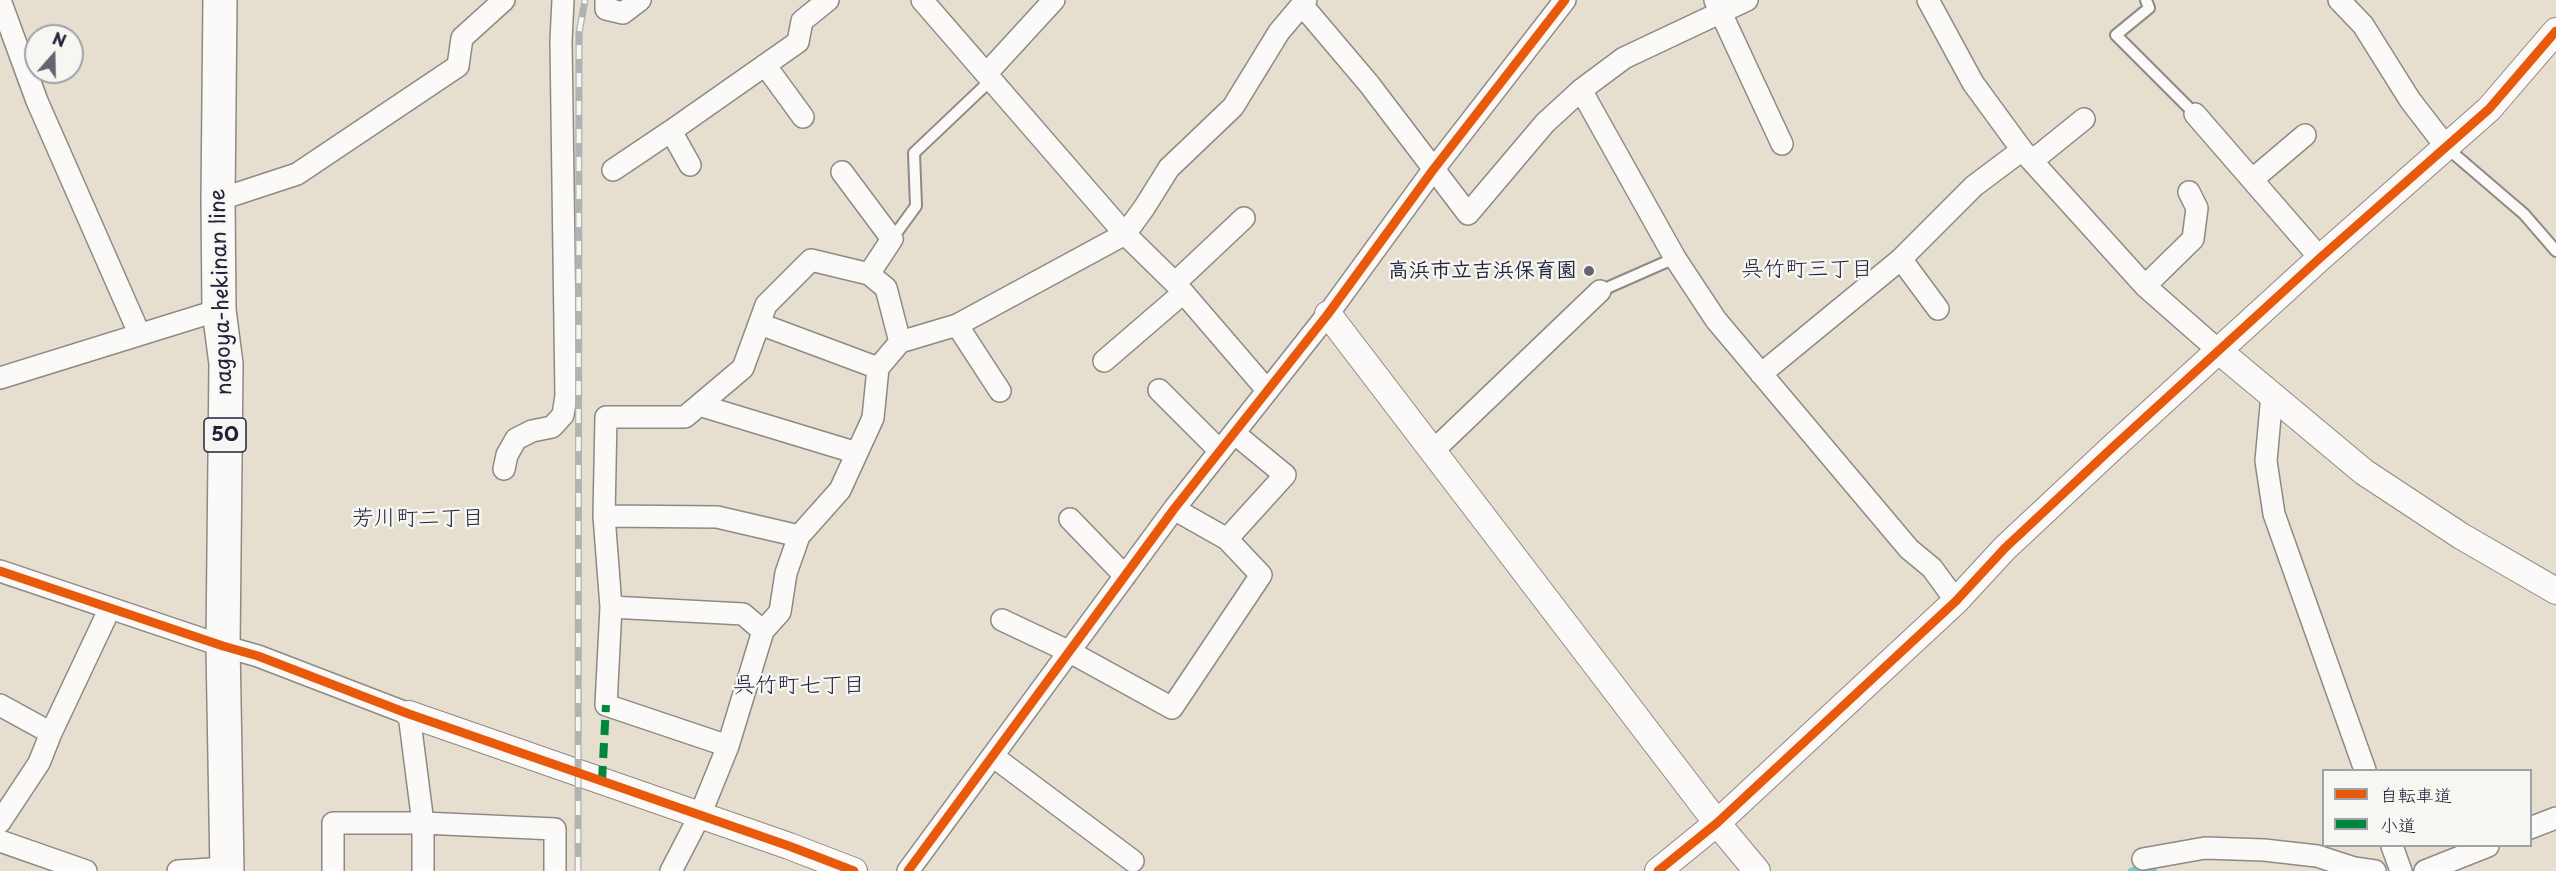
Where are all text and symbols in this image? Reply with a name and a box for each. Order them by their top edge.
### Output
north arrow [24,24,84,84]
text: N [49,26,70,52]
street label: nagoya-hekinan line [206,188,238,396]
district label: 呉竹町三丁目 [1741,257,1873,283]
place label: 高浜市立吉浜保育園 [1388,258,1577,284]
marker: 高浜市立吉浜保育園 [1582,264,1596,278]
road number: 50 [204,418,246,452]
district label: 芳川町二丁目 [352,506,484,532]
district label: 呉竹町七丁目 [733,673,865,699]
legend [2322,769,2532,847]
text: 自転車道 [2380,781,2452,808]
text: 小道 [2380,811,2416,838]

